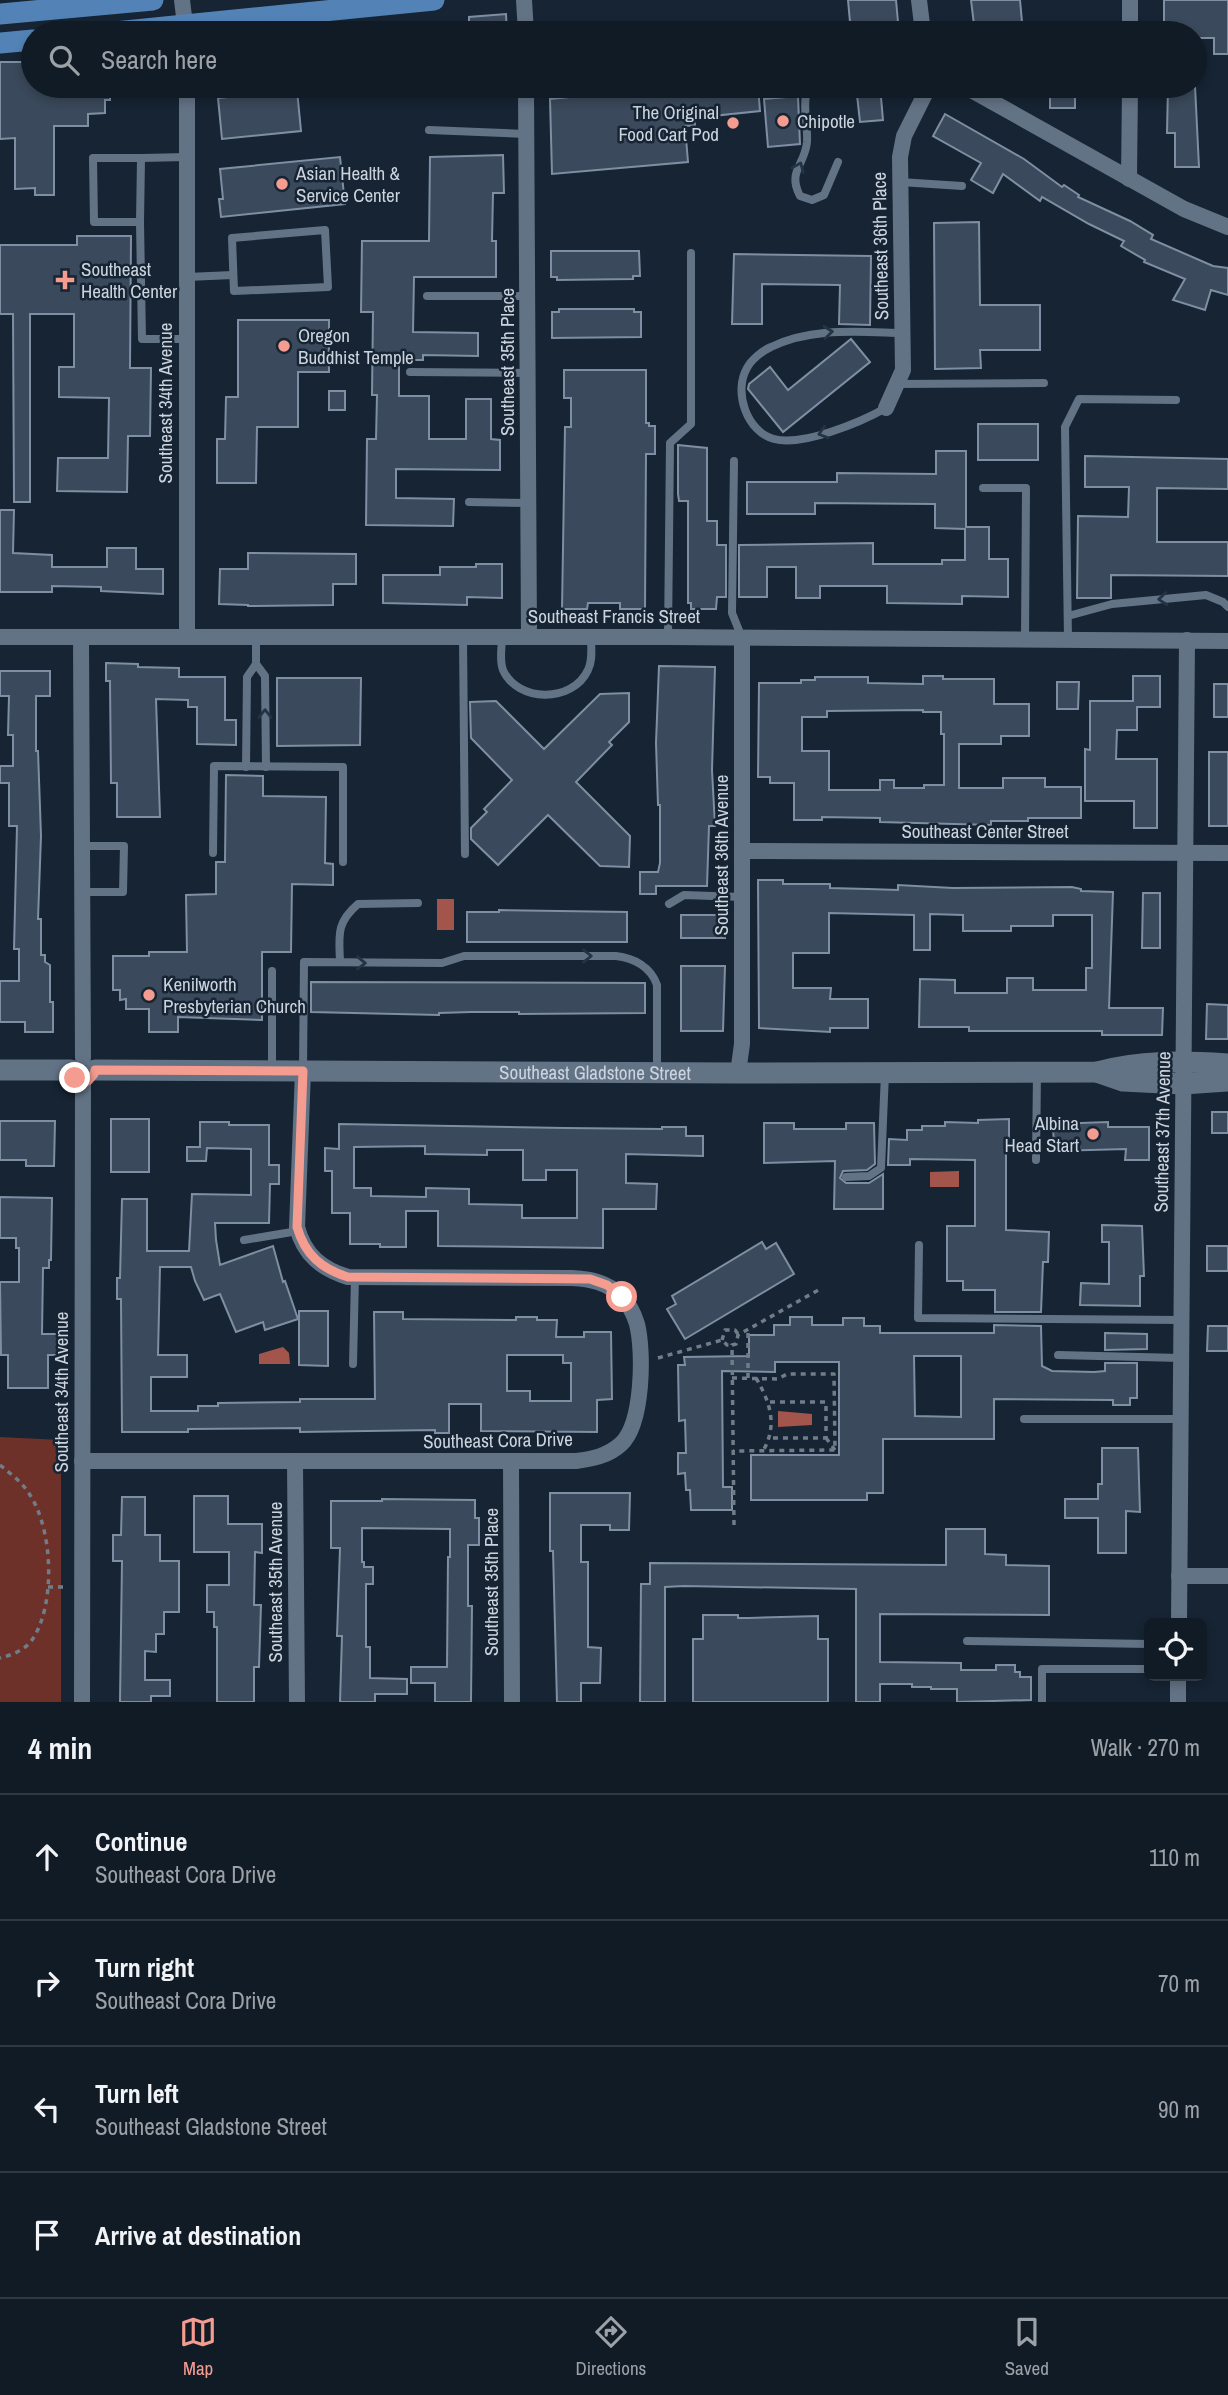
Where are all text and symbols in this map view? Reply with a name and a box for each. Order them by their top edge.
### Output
search box [21,21,1207,98]
icon: search [45,41,83,79]
text: Search here [101,42,217,77]
place label: The Original Food Cart Pod [618,99,719,147]
place label: Chipotle [797,108,855,134]
marker: Chipotle [775,113,791,129]
marker: The Original Food Cart Pod [725,115,741,131]
place label: Asian Health & Service Center [295,160,401,208]
one-way arrow [791,162,805,174]
street label: Southeast 36th Place [866,172,894,320]
marker: Asian Health & Service Center [274,176,290,192]
place label: Southeast Health Center [81,256,178,304]
marker: Southeast Health Center [55,270,75,290]
street label: Southeast 35th Place [494,288,520,436]
place label: Oregon Buddhist Temple [298,322,414,370]
street label: Southeast 34th Avenue [152,323,178,483]
one-way arrow [822,325,834,340]
marker: Oregon Buddhist Temple [276,338,292,354]
one-way arrow [817,425,829,440]
one-way arrow [1158,591,1169,606]
street label: Southeast Francis Street [528,603,701,629]
one-way arrow [257,708,273,719]
street label: Southeast 36th Avenue [708,775,734,935]
street label: Southeast Center Street [901,818,1069,844]
one-way arrow [583,948,593,964]
one-way arrow [356,955,367,971]
place label: Kenilworth Presbyterian Church [163,971,306,1019]
marker: Kenilworth Presbyterian Church [141,987,157,1003]
street label: Southeast 37th Avenue [1148,1051,1176,1213]
street label: Southeast Gladstone Street [499,1059,692,1086]
route end [59,1062,90,1093]
place label: Albina Head Start [1005,1110,1080,1158]
marker: Albina Head Start [1085,1126,1101,1142]
route start [606,1281,637,1312]
street label: Southeast 34th Avenue [48,1312,74,1472]
street label: Southeast Cora Drive [423,1426,573,1454]
street label: Southeast 35th Avenue [262,1502,288,1662]
street label: Southeast 35th Place [478,1508,504,1656]
map controls [1144,1618,1207,1681]
button: locate [1144,1618,1207,1681]
text: 4 min [28,1728,92,1768]
text: Walk · 270 m [1091,1732,1200,1763]
text: Continue [95,1824,187,1859]
icon: ahead [28,1838,66,1876]
text: 110 m [1149,1842,1200,1873]
text: Southeast Cora Drive [95,1859,276,1890]
text: Turn right [95,1950,194,1985]
icon: right [28,1964,66,2002]
text: 70 m [1158,1968,1200,1999]
text: Southeast Cora Drive [95,1985,276,2016]
text: Turn left [95,2076,179,2111]
icon: left [28,2090,66,2128]
text: 90 m [1158,2094,1200,2125]
text: Southeast Gladstone Street [95,2111,327,2142]
icon: arrive [28,2216,66,2254]
text: Arrive at destination [95,2218,301,2253]
tab: Map [179,2313,217,2381]
tab: Directions [575,2313,646,2381]
tab: Saved [1005,2313,1049,2381]

